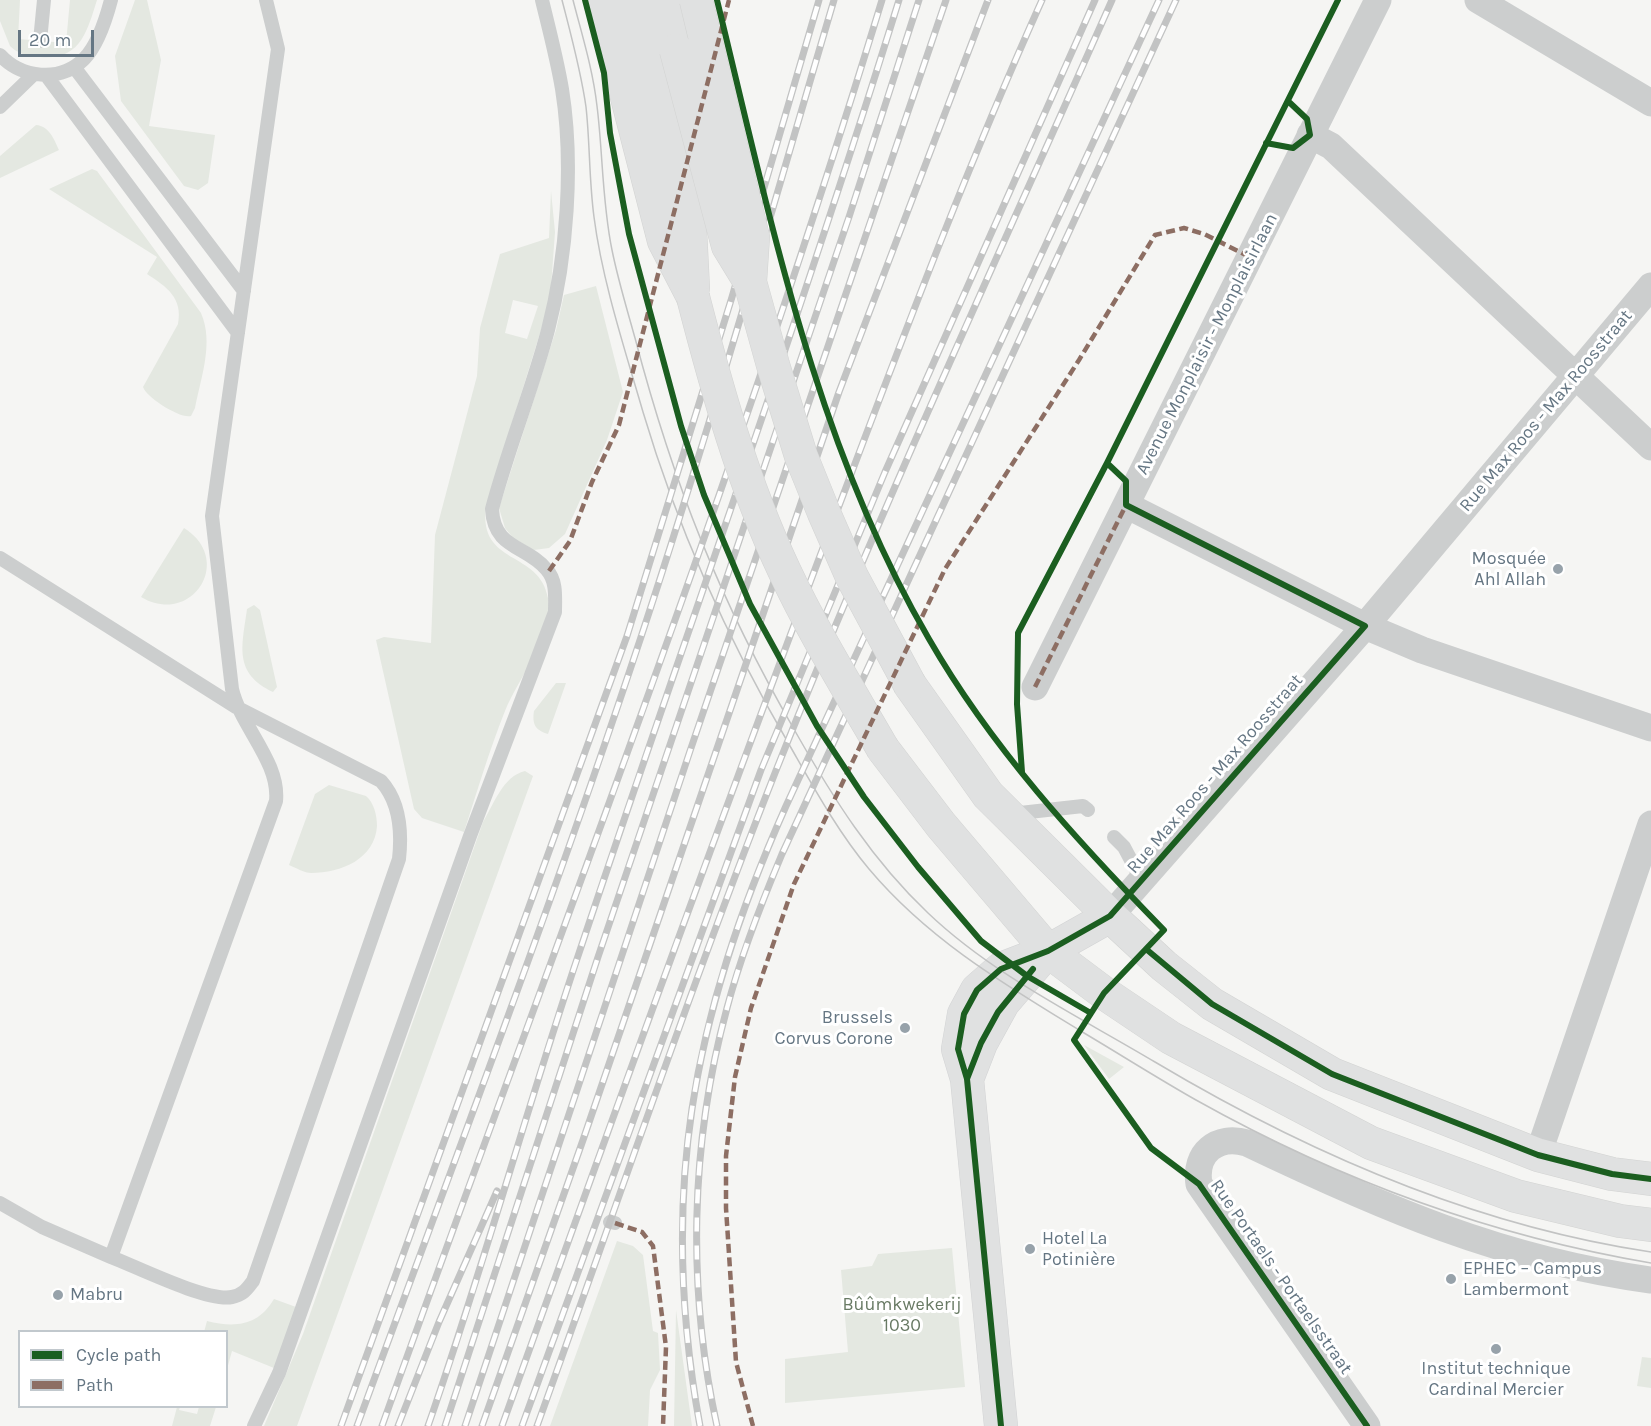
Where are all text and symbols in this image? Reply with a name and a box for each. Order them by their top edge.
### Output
scale bar [21,18,98,56]
text: 20 m [29,29,71,51]
street label: Avenue Monplaisir - Monplaisirlaan [1131,210,1283,478]
street label: Rue Max Roos - Max Roosstraat [1455,306,1637,516]
place label: Mosquée Ahl Allah [1472,548,1546,590]
marker: Mosquée Ahl Allah [1551,562,1565,576]
street label: Rue Max Roos - Max Roosstraat [1122,670,1308,878]
place label: Brussels Corvus Corone [775,1007,893,1050]
marker: Brussels Corvus Corone [898,1021,912,1035]
street label: Rue Portaels - Portaelsstraat [1205,1175,1357,1379]
place label: Hotel La Potinière [1042,1228,1115,1270]
marker: Hotel La Potinière [1023,1242,1037,1256]
place label: EPHEC – Campus Lambermont [1463,1258,1602,1300]
marker: EPHEC – Campus Lambermont [1444,1272,1458,1286]
place label: Mabru [70,1284,123,1306]
marker: Mabru [51,1288,65,1302]
park label: Bûûmkwekerij 1030 [842,1294,962,1336]
legend [18,1330,228,1408]
marker: Institut technique Cardinal Mercier [1489,1342,1503,1356]
text: Cycle path [76,1344,161,1366]
place label: Institut technique Cardinal Mercier [1421,1358,1571,1400]
text: Path [76,1374,114,1396]

